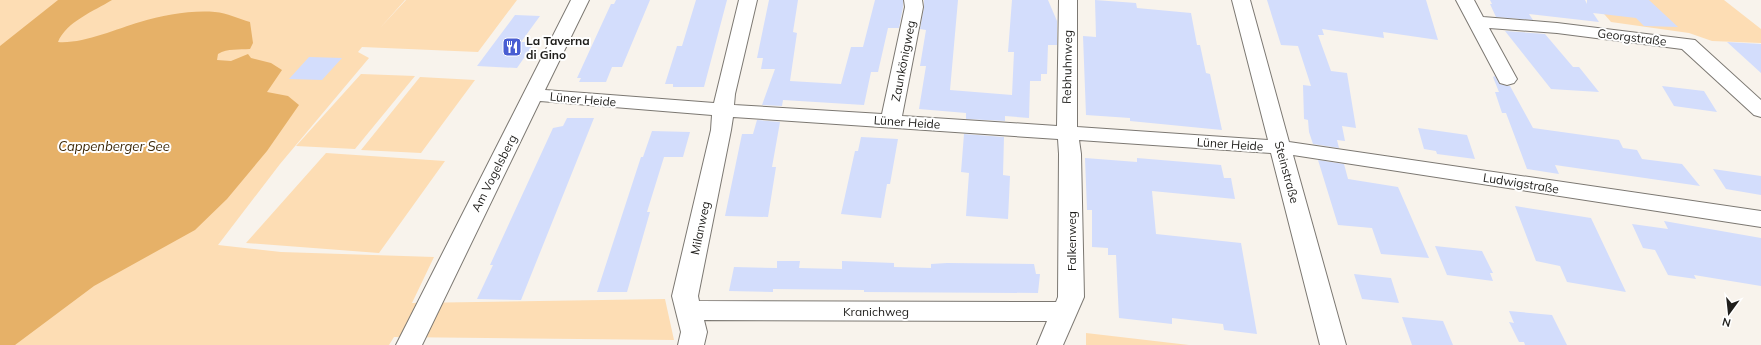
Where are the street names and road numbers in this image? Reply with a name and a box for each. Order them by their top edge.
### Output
street label: Zaunkönigweg [888,19,918,103]
street label: Georgstraße [1597,25,1667,49]
street label: Rebhuhnweg [1059,30,1075,104]
street label: Lüner Heide [549,89,617,109]
street label: Lüner Heide [873,112,941,132]
street label: Am Vogelsberg [468,132,520,214]
street label: Lüner Heide [1196,134,1264,154]
street label: Steinstraße [1272,139,1302,205]
street label: Ludwigstraße [1482,170,1560,196]
street label: Milanweg [687,200,713,256]
street label: Falkenweg [1064,211,1079,271]
street label: Kranichweg [843,304,909,319]

